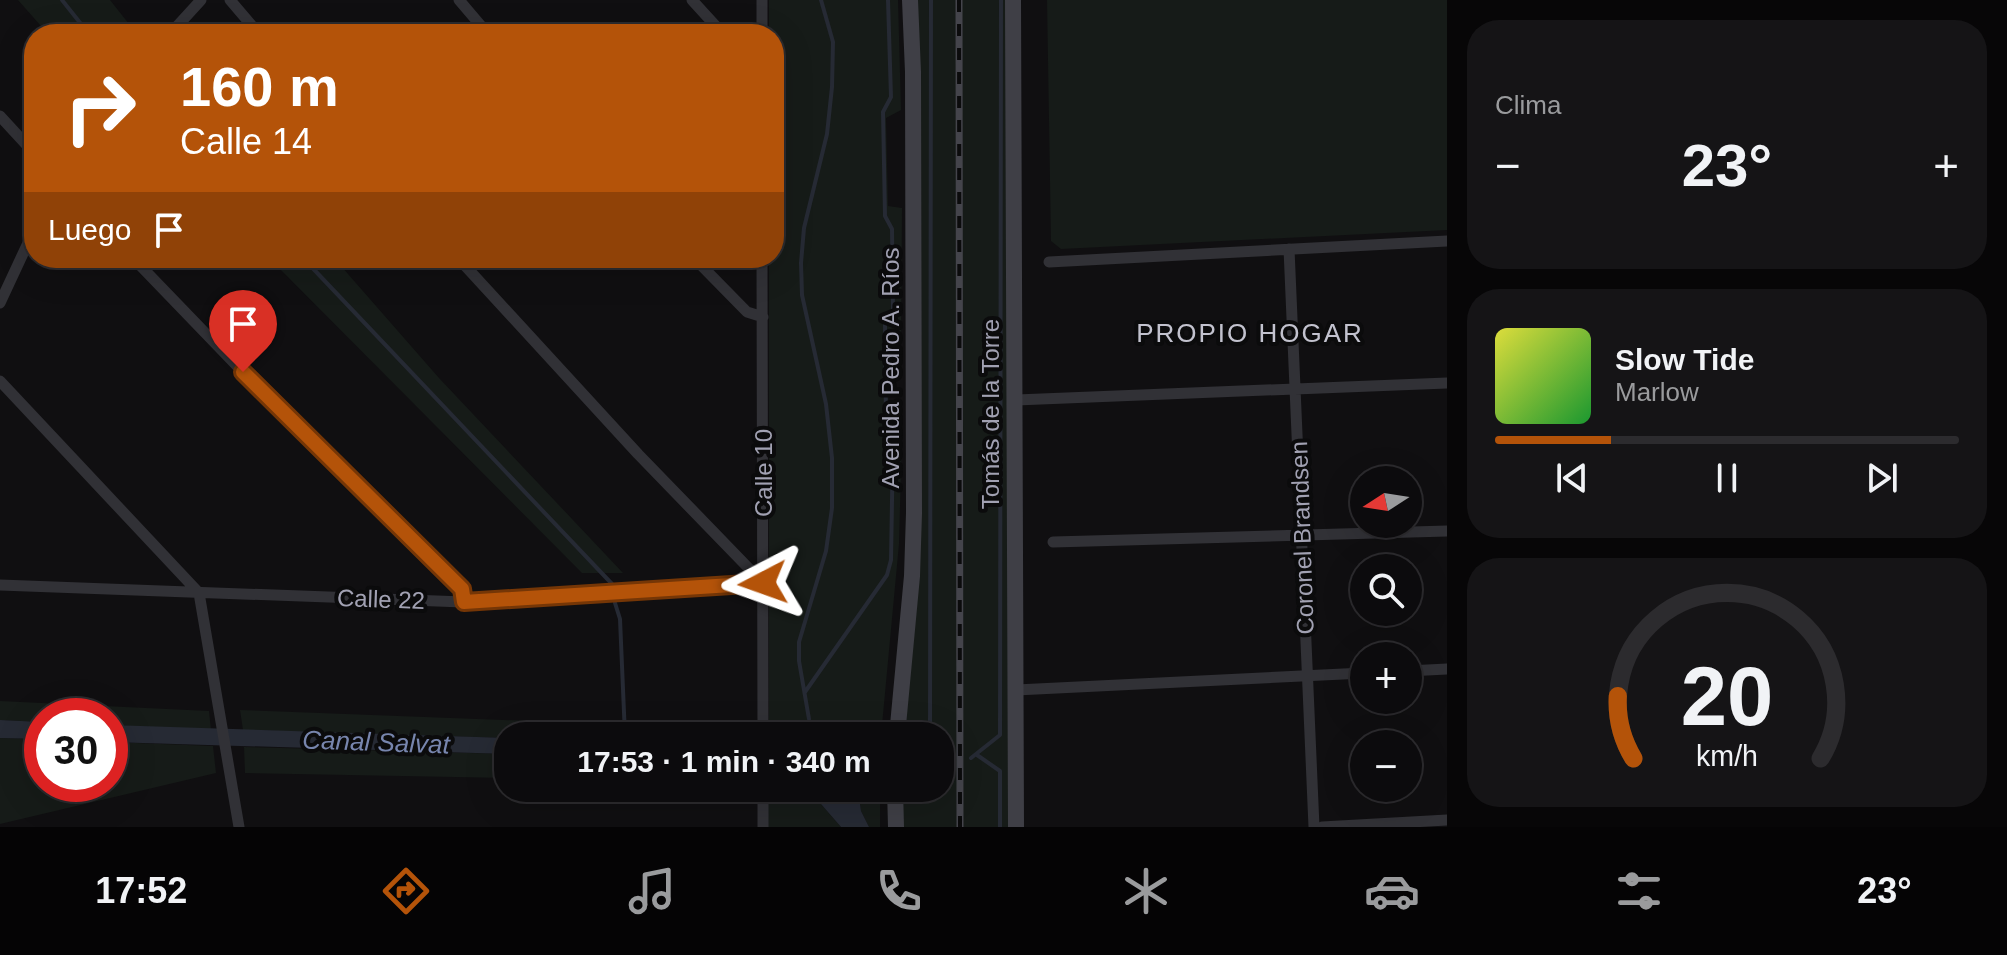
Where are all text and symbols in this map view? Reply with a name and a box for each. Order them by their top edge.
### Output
text: 160 m [180,55,339,118]
icon: right [48,56,152,160]
text: Clima [1495,90,1561,120]
text: Calle 14 [180,121,312,162]
text: 23° [1682,132,1772,199]
text: − [1495,141,1521,190]
text: + [1933,141,1959,190]
icon: arrive [147,208,191,252]
text: Luego [48,213,131,246]
street label: Avenida Pedro A. Ríos [877,247,904,489]
pin [209,290,277,372]
icon: arrive [221,302,265,346]
district label: PROPIO HOGAR [1136,318,1364,348]
street label: Tomás de la Torre [977,319,1004,509]
text: Slow Tide [1615,343,1754,376]
text: Marlow [1615,377,1699,407]
street label: Calle 10 [750,429,777,517]
street label: Coronel Brandsen [1285,441,1319,635]
icon: previous [1550,456,1594,500]
icon: pause [1705,456,1749,500]
icon: next [1860,456,1904,500]
north arrow [1350,466,1422,538]
map controls [1350,466,1422,802]
position arrow [721,541,805,625]
button: search [1350,554,1422,626]
street label: Calle 22 [337,584,425,614]
button: + [1350,642,1422,714]
text: 20 [1681,649,1773,742]
speed limit sign: 30 [24,698,128,802]
water label: Canal Salvat [302,724,452,760]
button: − [1350,730,1422,802]
text: km/h [1696,740,1758,772]
text: 17:53 · 1 min · 340 m [577,745,871,778]
icon: directions [378,863,434,919]
icon: music [624,863,680,919]
icon: phone [871,863,927,919]
icon: climate [1118,863,1174,919]
icon: car [1364,863,1420,919]
icon: filters [1611,863,1667,919]
text: 17:52 [95,870,187,911]
text: 23° [1857,870,1912,911]

